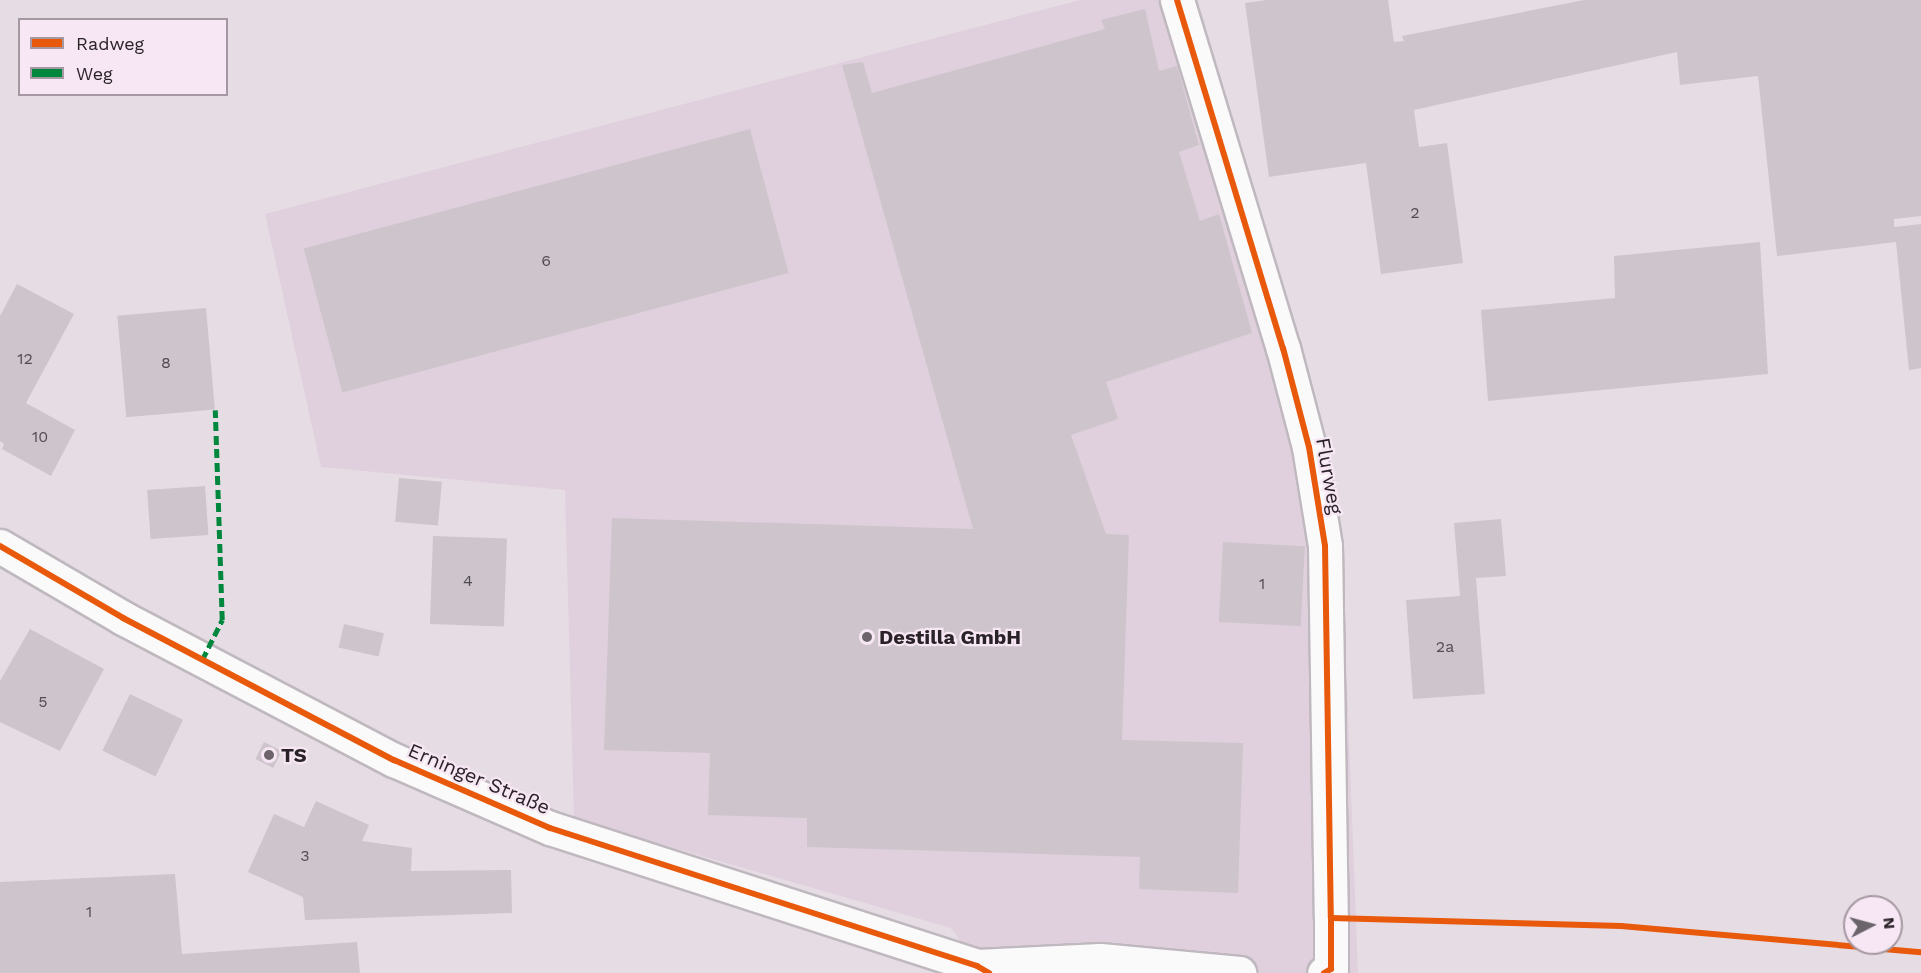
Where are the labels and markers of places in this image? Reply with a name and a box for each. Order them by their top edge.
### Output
place label: Destilla GmbH [879,625,1021,649]
marker: Destilla GmbH [860,630,874,644]
place label: TS [281,743,307,767]
marker: TS [262,748,276,762]

